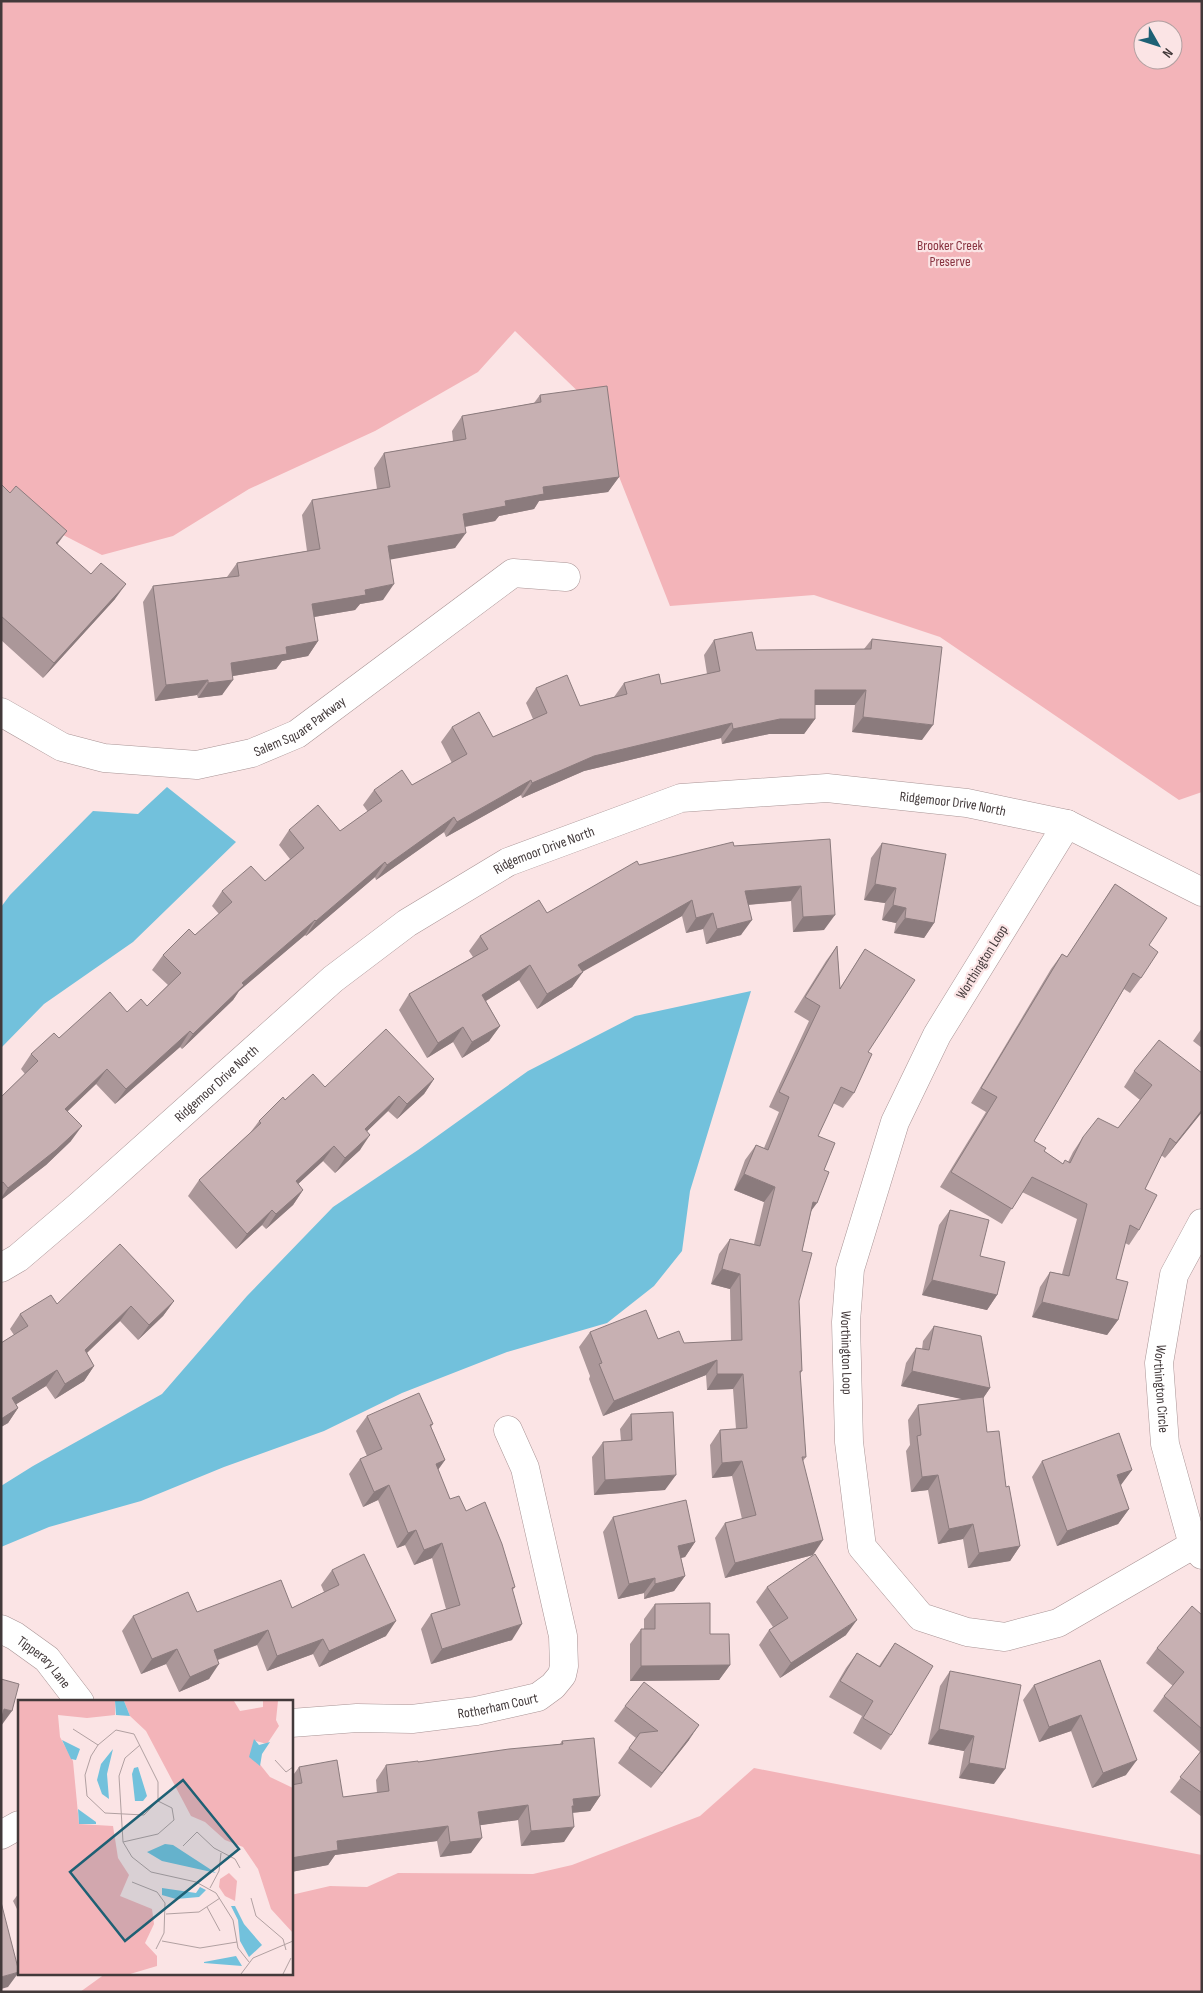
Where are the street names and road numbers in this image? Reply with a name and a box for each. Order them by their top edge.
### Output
street label: Salem Square Parkway [251,692,349,760]
street label: Ridgemoor Drive North [899,787,1008,819]
street label: Ridgemoor Drive North [490,822,597,877]
street label: Worthington Loop [953,922,1012,1002]
street label: Ridgemoor Drive North [171,1041,262,1125]
street label: Worthington Loop [837,1310,856,1395]
street label: Worthington Circle [1151,1343,1173,1433]
street label: Tipperary Lane [14,1632,75,1691]
street label: Rotherham Court [457,1689,539,1722]

